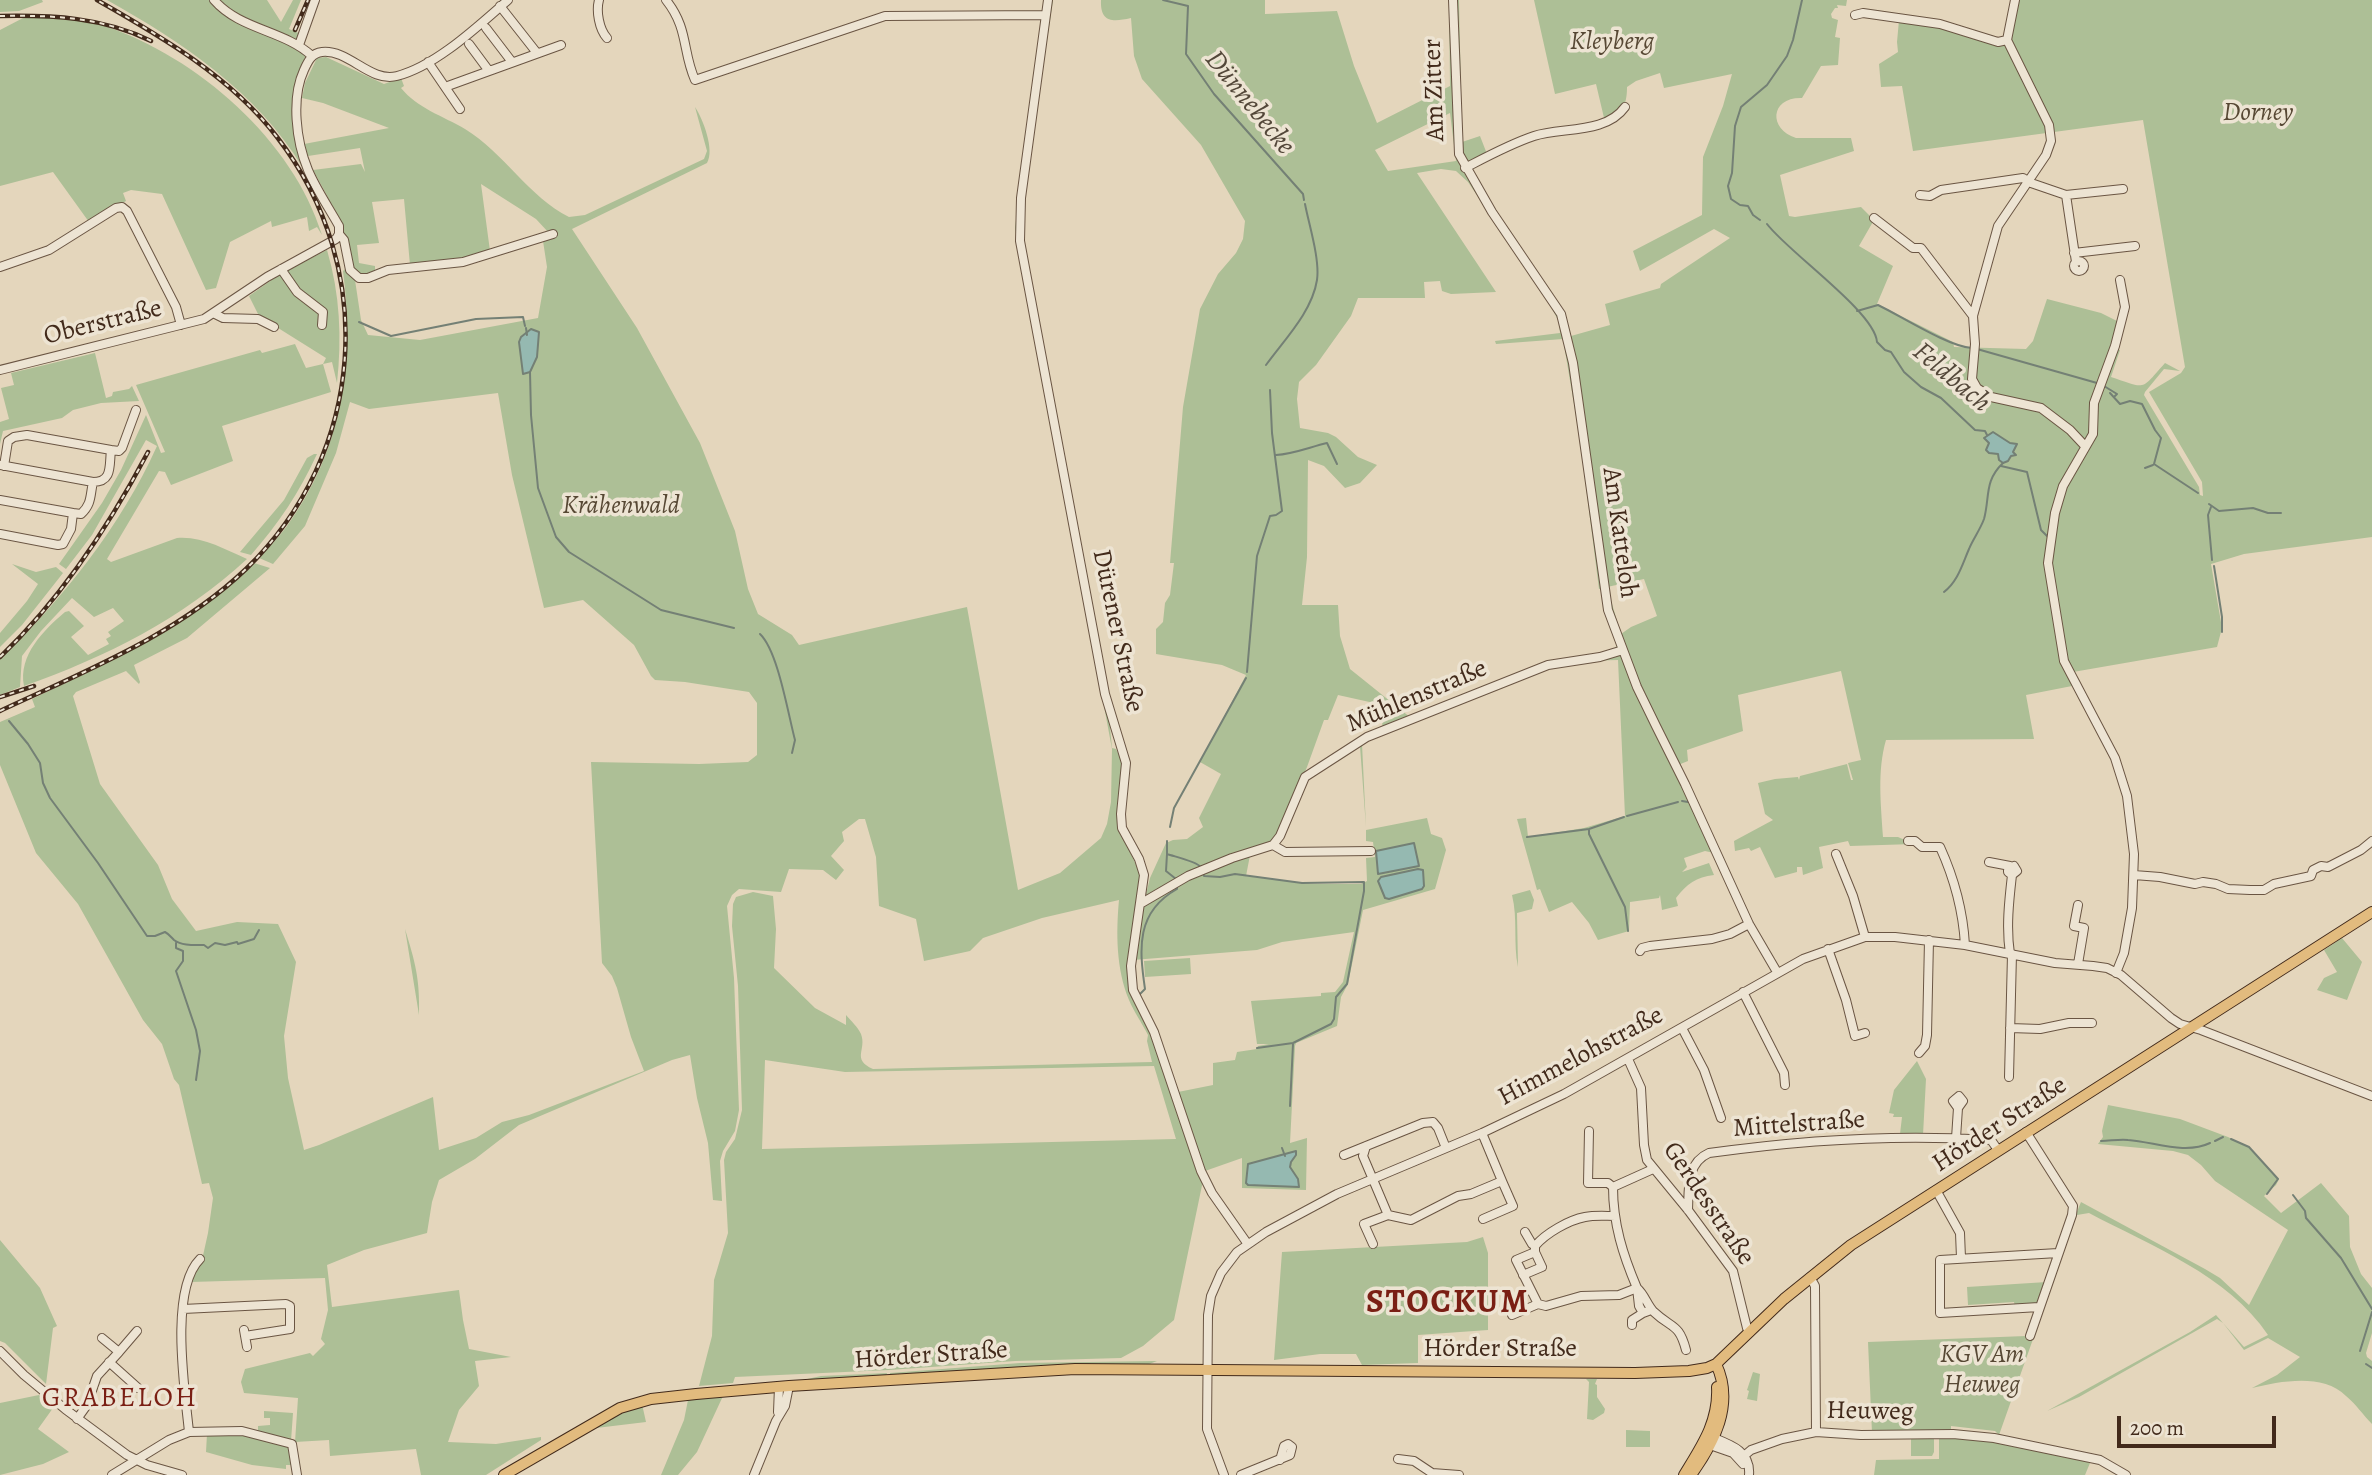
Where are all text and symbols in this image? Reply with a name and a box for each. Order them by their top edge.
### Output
park label: Kleyberg [1570,27,1654,59]
street label: Am Zitter [1418,38,1452,142]
water label: Dünnebecke [1197,44,1301,162]
park label: Dorney [2223,98,2293,130]
street label: Oberstraße [41,293,165,353]
water label: Feldbach [1905,336,1997,420]
street label: Am Katteloh [1594,466,1644,600]
park label: Krähenwald [562,491,680,523]
street label: Dürener Straße [1084,547,1150,715]
street label: Mühlenstraße [1342,653,1492,741]
street label: Himmelohstraße [1493,1000,1669,1114]
street label: Hörder Straße [1927,1070,2073,1180]
street label: Mittelstraße [1732,1105,1866,1145]
street label: Gerdesstraße [1655,1136,1761,1272]
district label: STOCKUM [1367,1284,1529,1324]
street label: Hörder Straße [1423,1334,1577,1366]
street label: Hörder Straße [853,1335,1009,1377]
park label: KGV Am Heuweg [1940,1340,2024,1402]
district label: GRABELOH [43,1382,197,1416]
street label: Heuweg [1826,1396,1914,1428]
scale bar [2120,1402,2279,1446]
text: 200 m [2130,1414,2184,1442]

